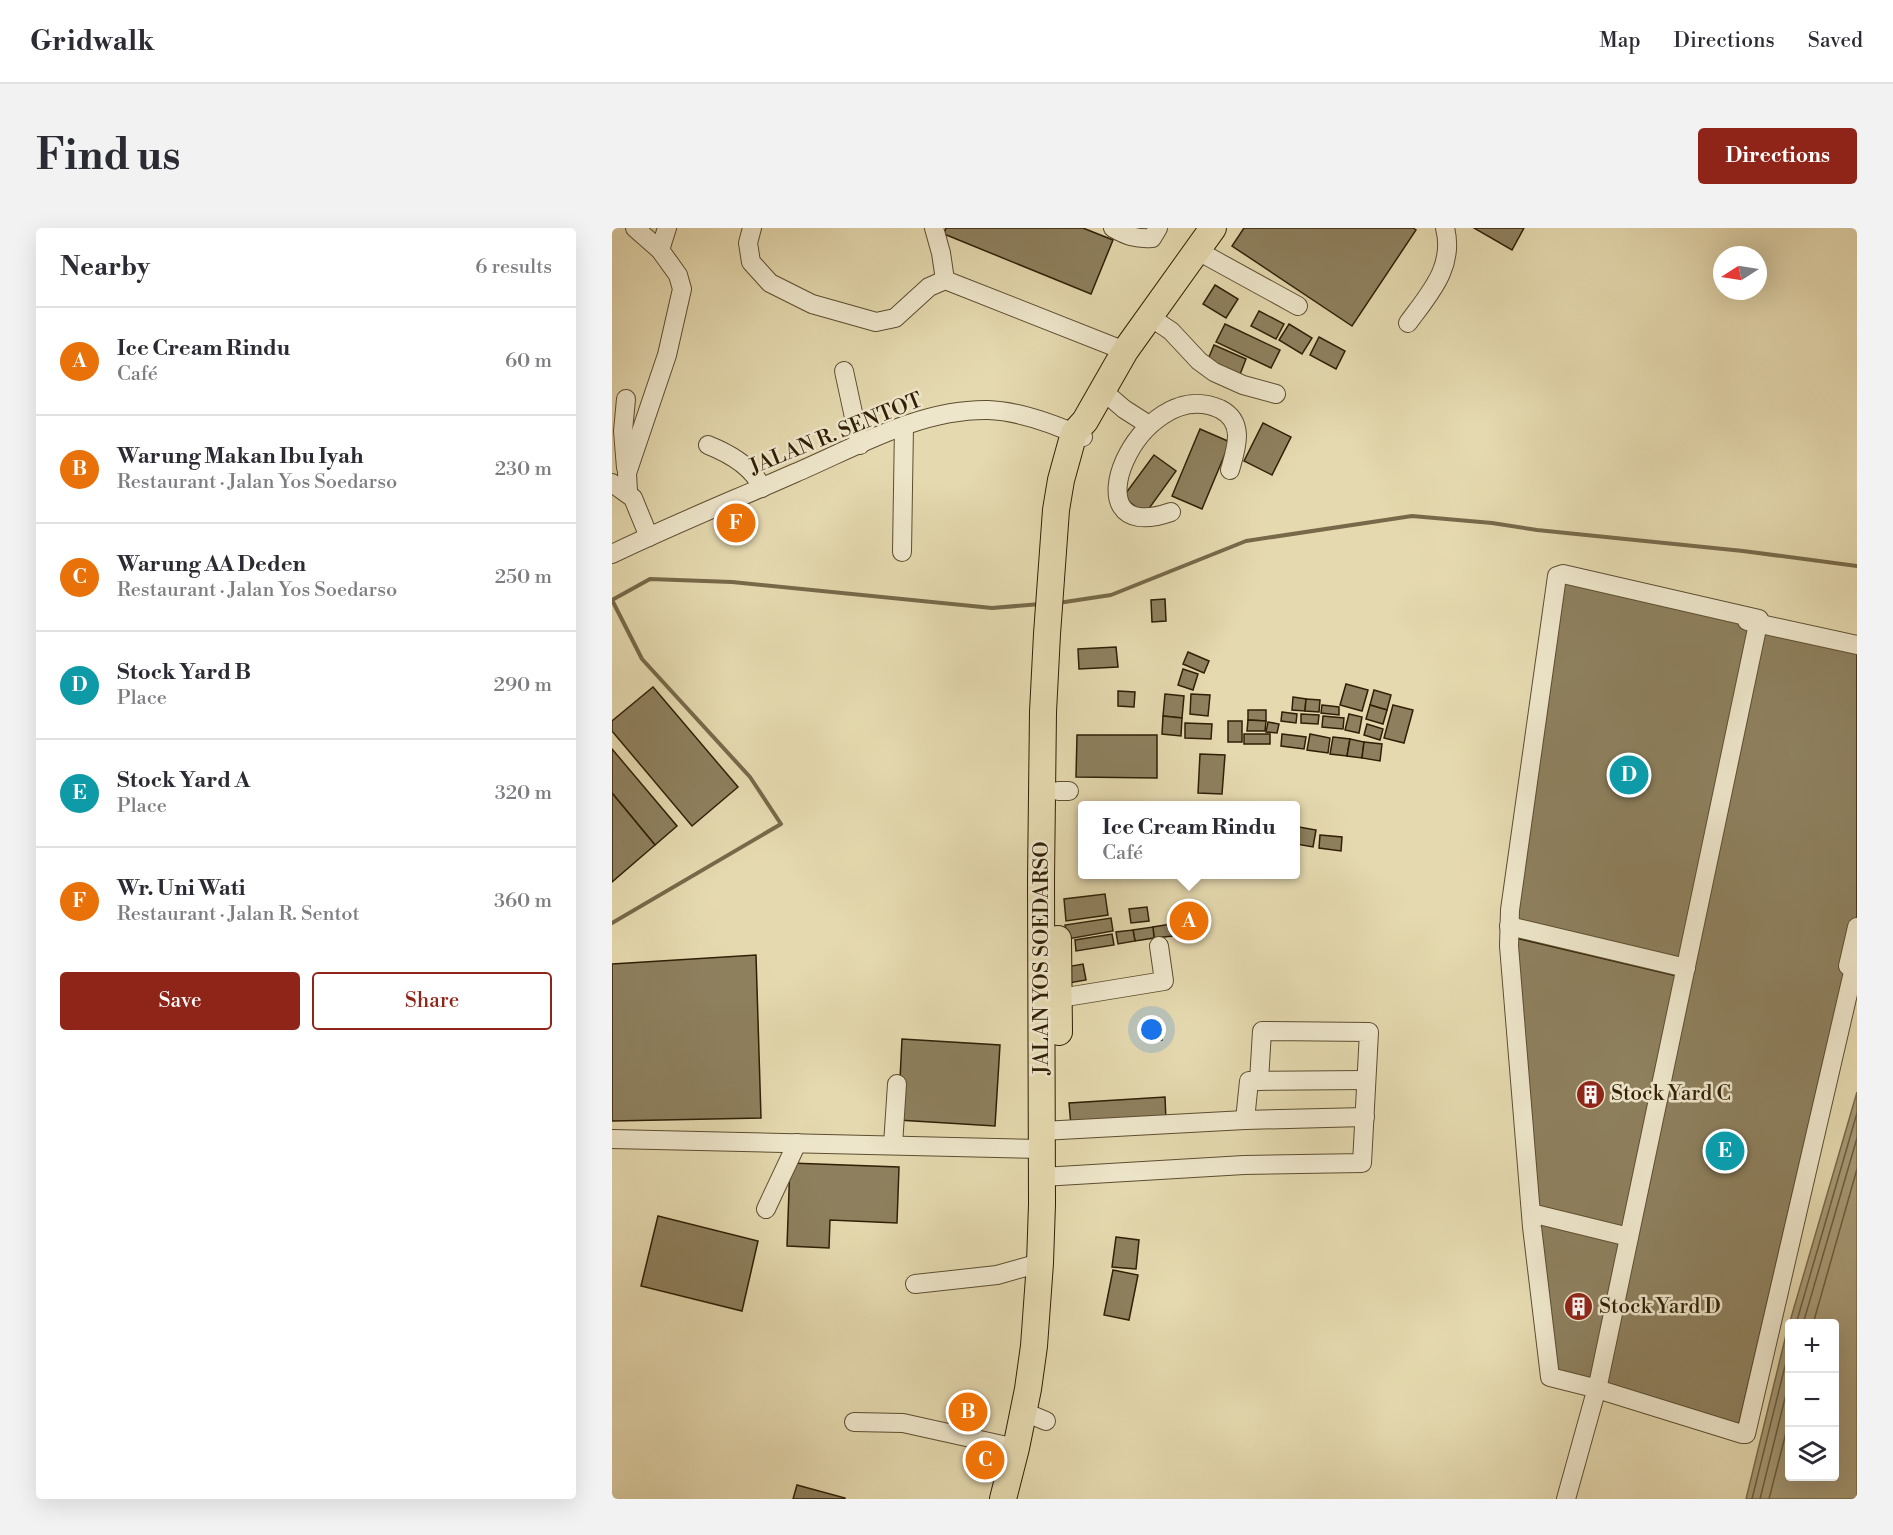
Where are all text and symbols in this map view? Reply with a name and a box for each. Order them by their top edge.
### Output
text: Gridwalk [30,24,154,59]
text: Map [1599,28,1641,54]
text: Directions [1674,28,1775,54]
text: Saved [1808,28,1863,54]
button: Directions [1698,128,1857,184]
text: Find us [36,130,180,183]
north arrow [1713,246,1767,300]
text: Nearby [60,251,150,283]
text: 6 results [475,255,552,280]
text: Ice Cream Rindu [117,335,290,362]
text: A [72,349,87,374]
text: 60 m [505,349,552,374]
text: Café [117,362,158,387]
street label: JALAN R. SENTOT [745,387,926,481]
text: Warung Makan Ibu Iyah [117,443,364,470]
text: B [72,457,87,482]
text: 230 m [495,457,552,482]
text: Restaurant · Jalan Yos Soedarso [117,470,397,495]
pin: F [716,500,756,546]
text: Warung AA Deden [117,551,306,578]
text: C [72,565,87,590]
text: 250 m [495,565,552,590]
text: Restaurant · Jalan Yos Soedarso [117,578,397,603]
text: Stock Yard B [117,659,251,686]
text: D [72,673,87,698]
text: 290 m [494,673,552,698]
text: Place [117,686,167,711]
pin: D [1610,752,1648,798]
text: Stock Yard A [117,767,250,794]
text: E [73,781,86,806]
text: 320 m [495,781,552,806]
text: Place [117,794,167,819]
popup [1078,801,1300,879]
text: Ice Cream Rindu [1102,814,1276,841]
street label: JALAN YOS SOEDARSO [1029,841,1055,1076]
text: Café [1102,841,1143,866]
text: Wr. Uni Wati [117,875,246,902]
text: F [72,889,87,914]
text: 360 m [494,889,552,914]
pin: A [1170,898,1208,944]
text: Restaurant · Jalan R. Sentot [117,902,359,927]
button: Save [60,972,300,1030]
button: Share [312,972,552,1030]
your location [1137,1015,1166,1044]
building icon: Stock Yard C [1574,1078,1606,1110]
place label: Stock Yard C [1611,1081,1731,1107]
pin: E [1706,1128,1744,1174]
building icon: Stock Yard D [1562,1291,1594,1323]
place label: Stock Yard D [1599,1294,1721,1320]
map controls [1785,1319,1839,1481]
button: + [1785,1319,1839,1373]
button: − [1785,1373,1839,1427]
pin: B [948,1390,988,1434]
button: layers [1785,1427,1839,1481]
pin: C [966,1438,1004,1482]

